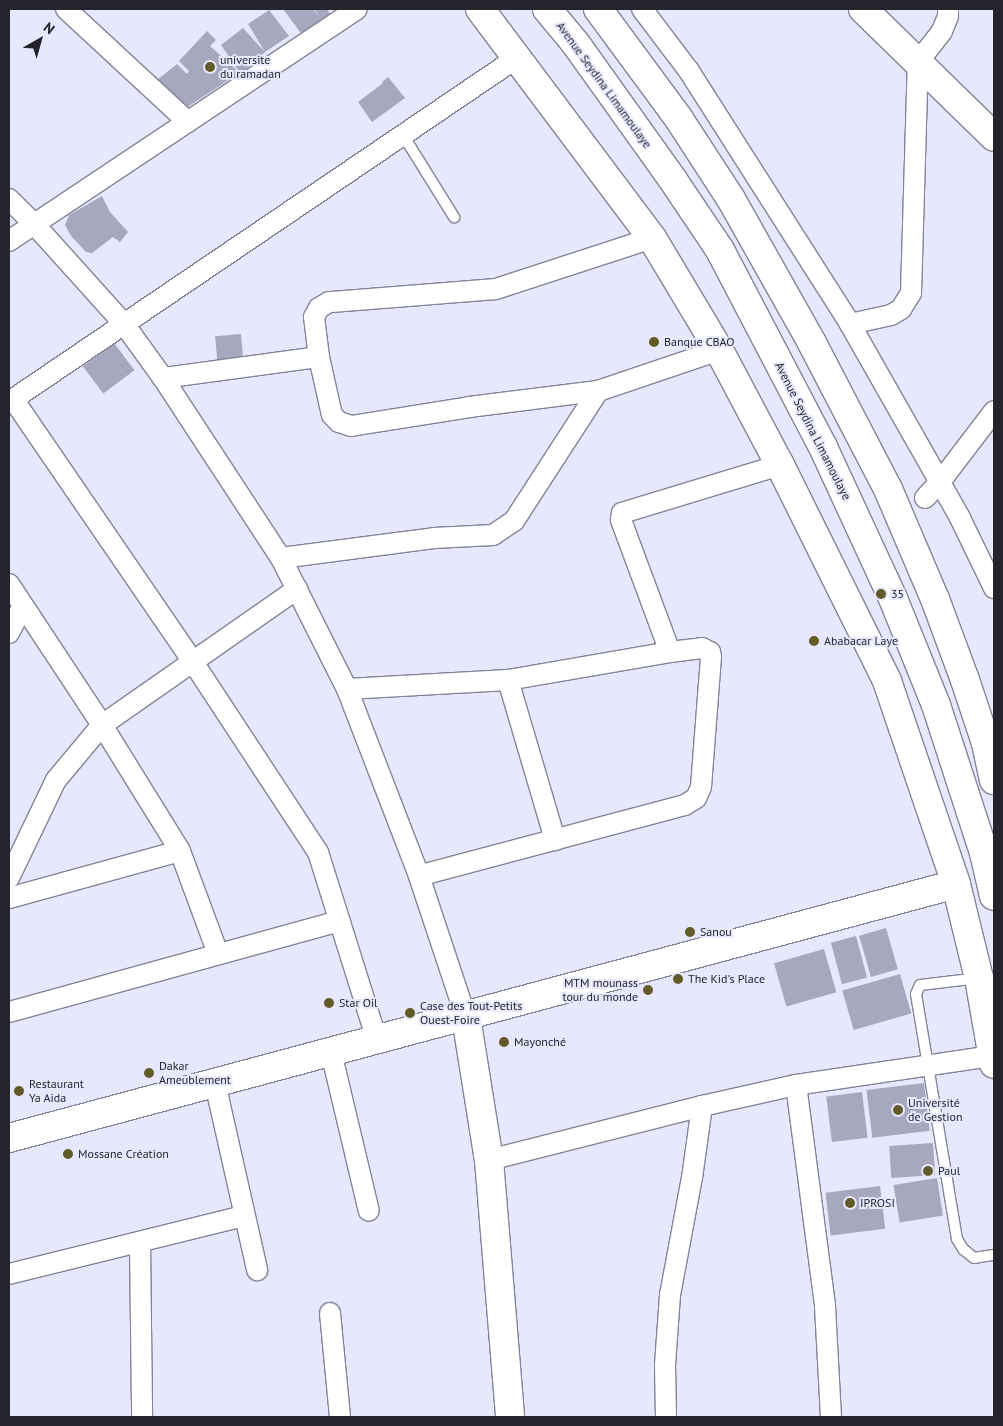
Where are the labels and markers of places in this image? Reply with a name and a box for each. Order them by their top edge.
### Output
place label: universite du ramadan [220,53,281,81]
marker: universite du ramadan [204,61,216,73]
place label: Banque CBAO [664,335,735,349]
marker: Banque CBAO [648,336,660,348]
place label: 35 [891,587,904,601]
marker: 35 [875,588,887,600]
place label: Ababacar Laye [824,634,898,648]
marker: Ababacar Laye [808,635,820,647]
place label: Sanou [700,925,732,939]
marker: Sanou [684,926,696,938]
place label: The Kid's Place [688,972,765,986]
marker: The Kid's Place [672,973,684,985]
place label: MTM mounass tour du monde [562,976,638,1004]
marker: MTM mounass tour du monde [642,984,654,996]
place label: Star Oil [339,996,378,1010]
marker: Star Oil [323,997,335,1009]
place label: Case des Tout-Petits Ouest-Foire [420,999,523,1027]
marker: Case des Tout-Petits Ouest-Foire [404,1007,416,1019]
place label: Mayonché [514,1035,566,1049]
marker: Mayonché [498,1036,510,1048]
place label: Dakar Ameublement [159,1059,231,1087]
marker: Dakar Ameublement [143,1067,155,1079]
place label: Restaurant Ya Aida [29,1077,84,1105]
marker: Restaurant Ya Aida [13,1085,25,1097]
place label: Université de Gestion [908,1096,963,1124]
marker: Université de Gestion [892,1104,904,1116]
place label: Mossane Création [78,1147,169,1161]
marker: Mossane Création [62,1148,74,1160]
place label: Paul [938,1164,960,1178]
marker: Paul [922,1165,934,1177]
place label: IPROSI [860,1196,895,1210]
marker: IPROSI [844,1197,856,1209]

